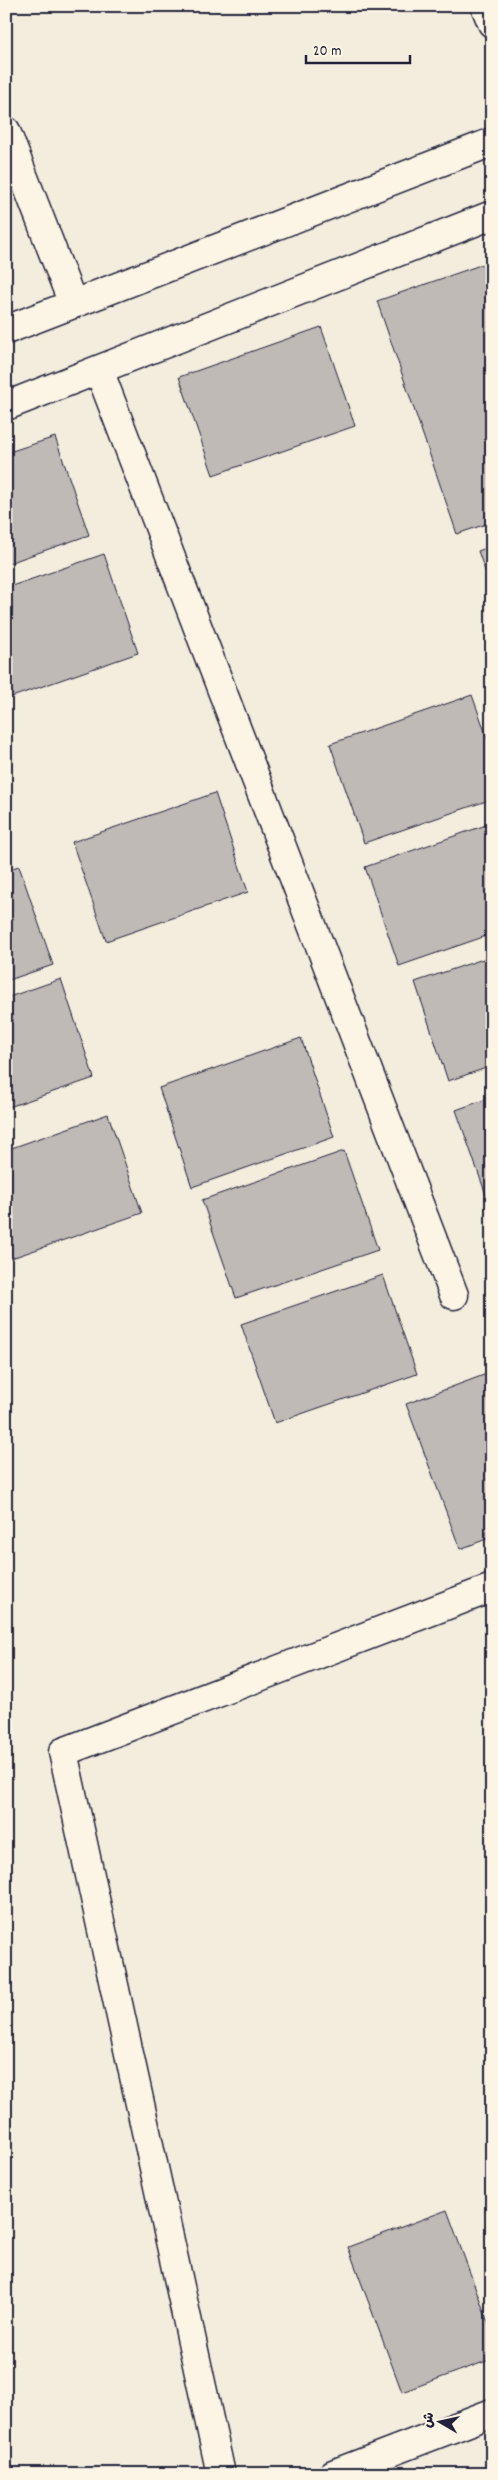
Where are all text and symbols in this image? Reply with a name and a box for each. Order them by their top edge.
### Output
scale bar [306,32,409,64]
text: 20 m [313,41,341,63]
north arrow [416,2398,466,2448]
text: ش [418,2411,440,2429]

